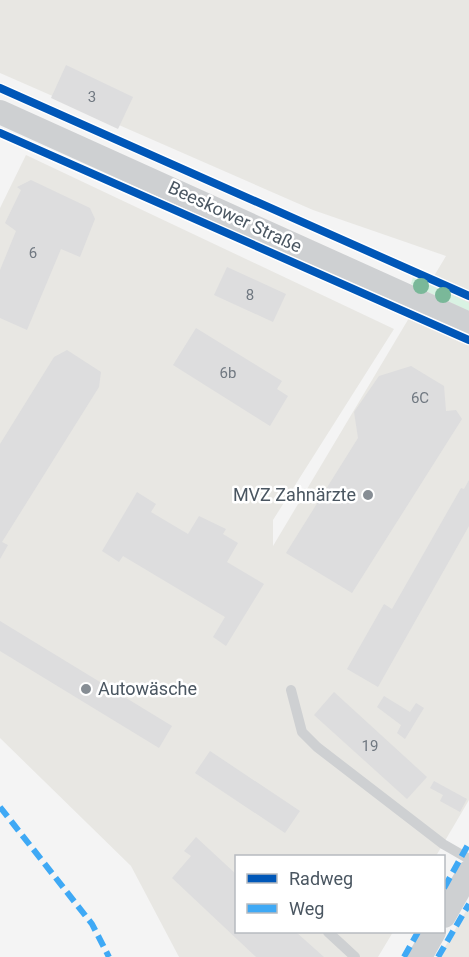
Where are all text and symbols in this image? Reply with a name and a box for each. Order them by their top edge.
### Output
house number: 3 [88,88,96,106]
street label: Beeskower Straße [165,176,305,257]
house number: 6 [29,244,37,262]
house number: 8 [246,286,254,304]
house number: 6b [220,364,236,382]
house number: 6C [411,389,429,407]
place label: MVZ Zahnärzte [233,484,356,505]
marker: MVZ Zahnärzte [361,488,375,502]
place label: Autowäsche [98,678,197,699]
marker: Autowäsche [79,682,93,696]
house number: 19 [362,737,378,755]
legend [235,855,445,933]
text: Radweg [289,868,353,889]
text: Weg [289,898,324,919]

